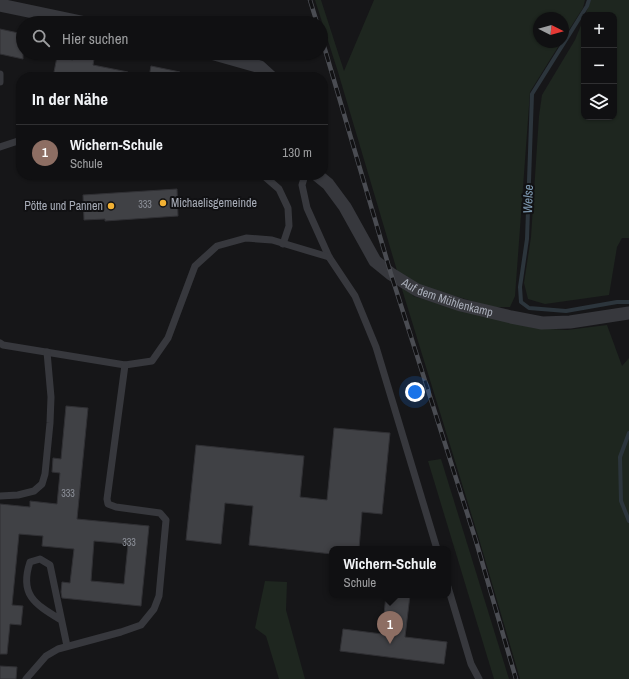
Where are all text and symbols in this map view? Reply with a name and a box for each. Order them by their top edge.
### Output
north arrow [533,12,569,48]
map controls [581,12,617,120]
button: + [581,12,617,48]
search box [16,16,328,60]
icon: search [30,27,52,49]
text: Hier suchen [62,28,128,49]
button: − [581,48,617,84]
button: layers [581,84,617,120]
text: In der Nähe [32,87,108,110]
text: Wichern-Schule [70,134,163,155]
text: 1 [42,144,48,161]
text: 130 m [282,144,312,161]
text: Schule [70,155,103,172]
water label: Welse [519,184,537,214]
place label: Michaelisgemeinde [171,195,257,211]
place label: Pötte und Pannen [24,198,103,214]
house number: 333 [138,198,152,211]
marker: Michaelisgemeinde [158,198,168,208]
marker: Pötte und Pannen [106,201,116,211]
street label: Auf dem Mühlenkamp [398,274,495,320]
your location [405,382,425,402]
house number: 333 [61,487,75,500]
house number: 333 [122,536,136,549]
popup [329,546,451,598]
text: Wichern-Schule [344,553,436,574]
text: Schule [344,574,376,591]
pin: 1 [377,611,403,644]

